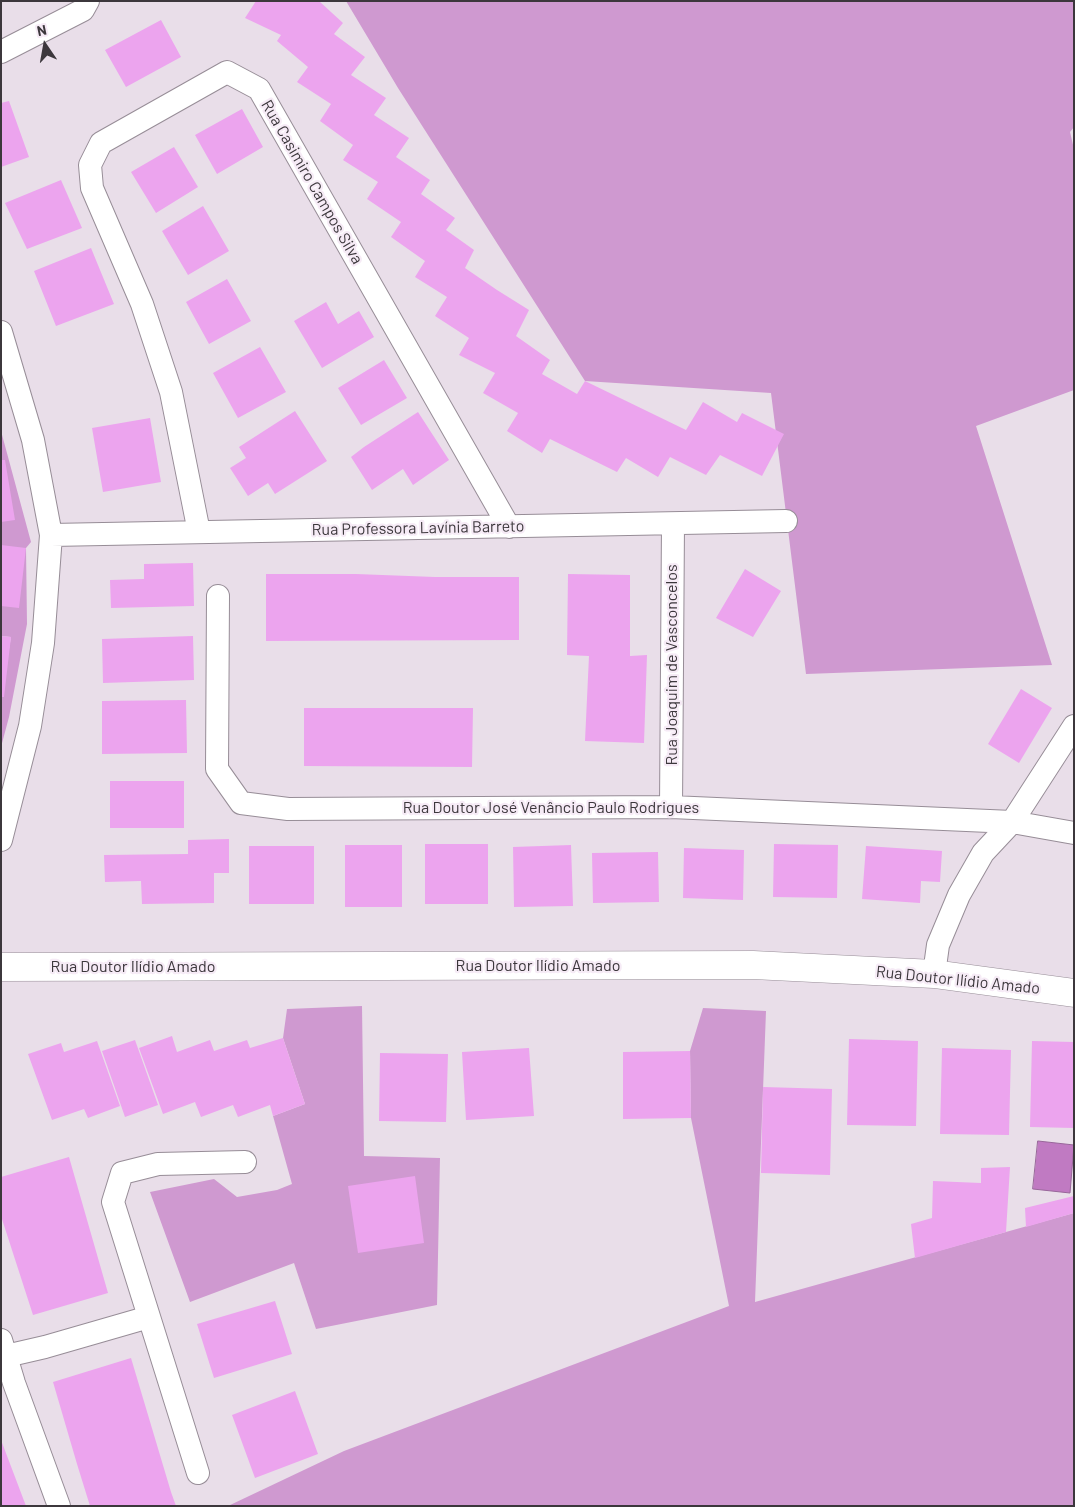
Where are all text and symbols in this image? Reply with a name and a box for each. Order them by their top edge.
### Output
north arrow [20,20,70,70]
text: N [35,21,48,39]
street label: Rua Casimiro Campos Silva [257,97,367,267]
street label: Rua Professora Lavínia Barreto [312,517,524,539]
street label: Rua Joaquim de Vasconcelos [662,564,682,766]
street label: Rua Doutor José Venâncio Paulo Rodrigues [403,798,699,818]
street label: Rua Doutor Ilídio Amado [456,956,620,976]
street label: Rua Doutor Ilídio Amado [51,957,215,977]
street label: Rua Doutor Ilídio Amado [875,962,1041,998]

